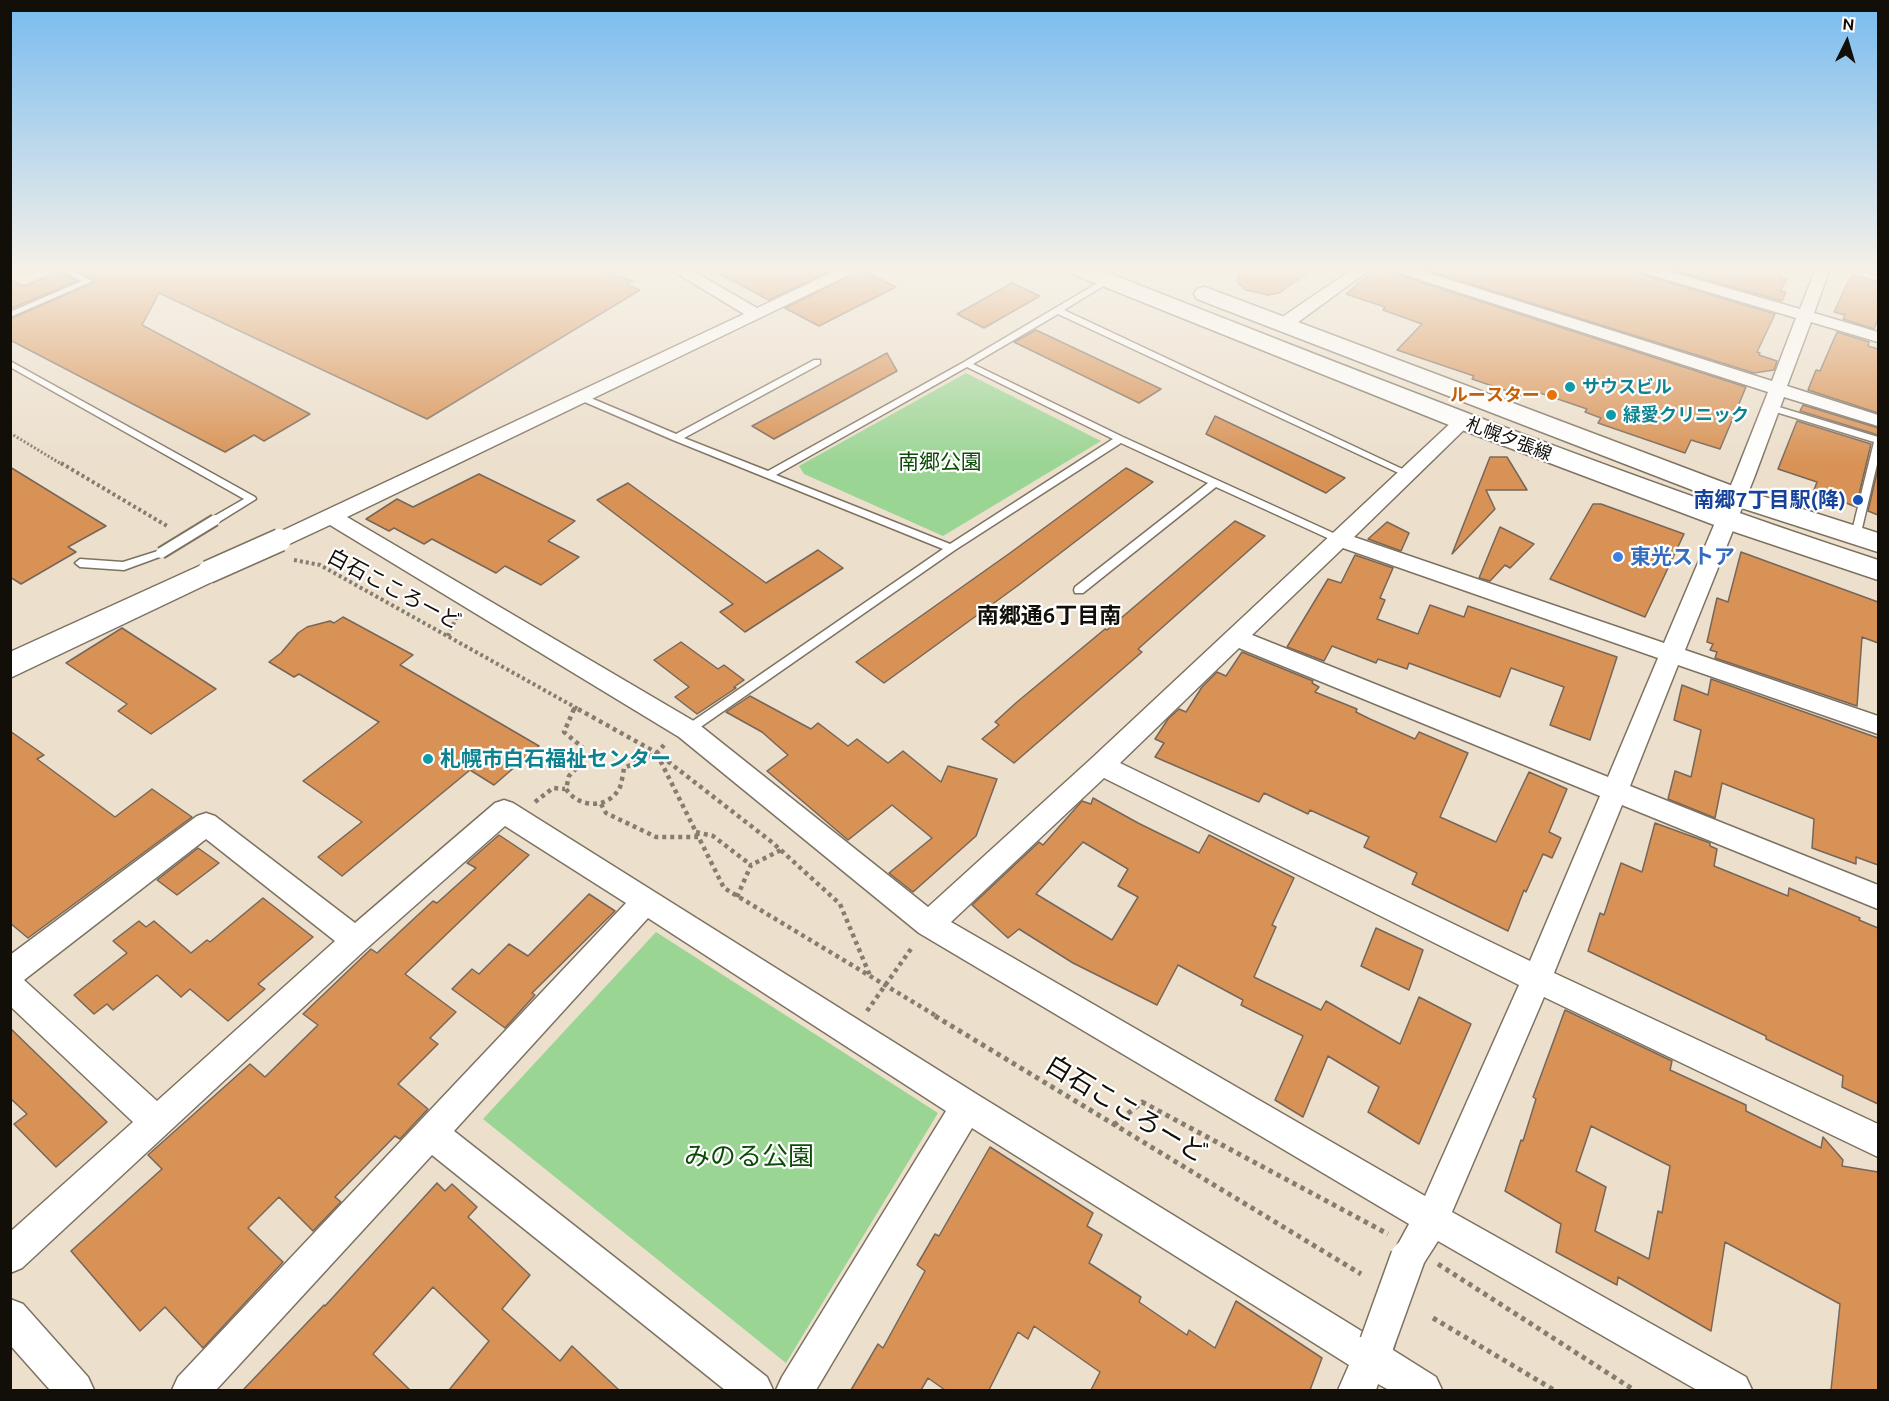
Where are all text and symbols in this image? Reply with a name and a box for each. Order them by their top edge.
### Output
north arrow [1817,12,1877,72]
text: N [1842,15,1855,34]
place label: サウスビル [1582,376,1672,398]
marker: サウスビル [1563,380,1577,394]
place label: ルースター [1450,384,1540,406]
marker: ルースター [1545,388,1559,402]
place label: 緑愛クリニック [1623,404,1749,426]
marker: 緑愛クリニック [1604,408,1618,422]
street label: 札幌夕張線 [1463,413,1555,465]
park label: 南郷公園 [898,449,982,475]
place label: 南郷7丁目駅(降) [1694,487,1846,513]
marker: 南郷7丁目駅(降) [1851,493,1865,507]
street label: 白石こころーど [323,543,465,635]
place label: 東光ストア [1630,544,1735,570]
marker: 東光ストア [1611,550,1625,564]
district label: 南郷通6丁目南 [977,603,1121,629]
place label: 札幌市白石福祉センター [440,746,671,772]
marker: 札幌市白石福祉センター [421,752,435,766]
street label: 白石こころーど [1040,1049,1212,1169]
park label: みのる公園 [684,1140,814,1172]

